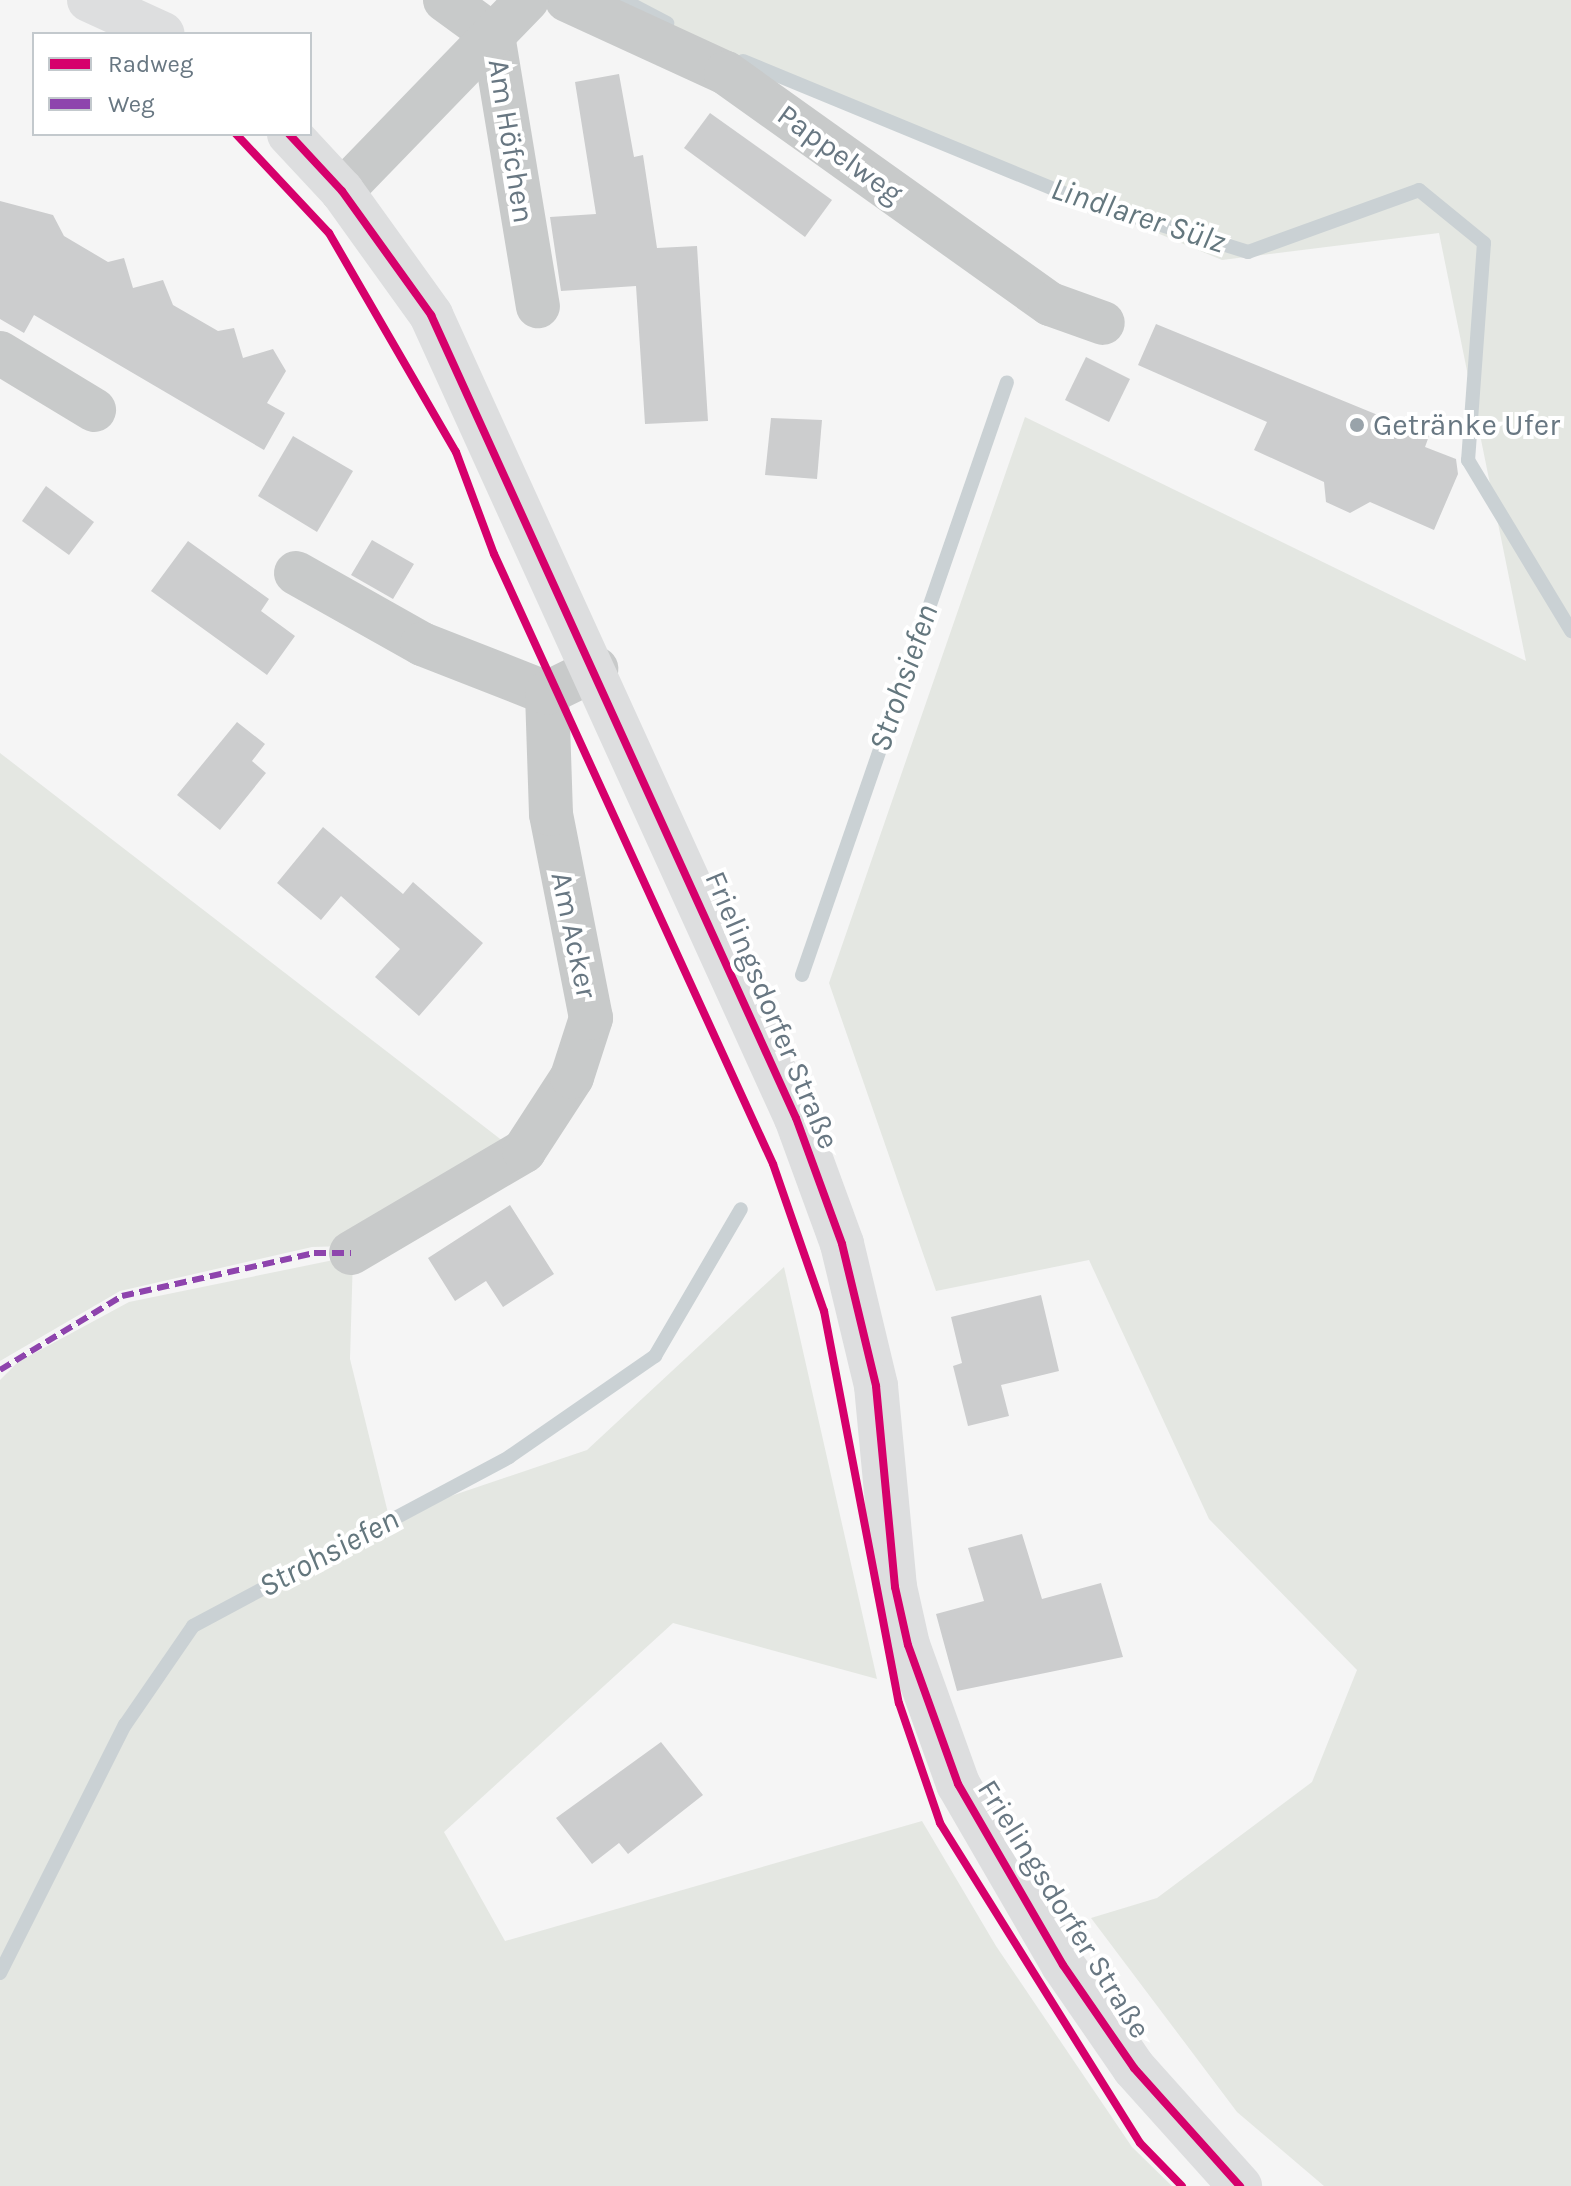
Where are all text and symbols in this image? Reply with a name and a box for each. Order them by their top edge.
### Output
legend [32,32,312,136]
text: Radweg [108,50,193,78]
street label: Am Höfchen [480,56,542,226]
text: Weg [108,90,155,118]
street label: Pappelweg [770,97,910,211]
water label: Lindlarer Sülz [1046,170,1230,262]
place label: Getränke Ufer [1373,407,1560,443]
marker: Getränke Ufer [1348,416,1366,434]
water label: Strohsiefen [861,599,947,757]
street label: Frielingsdorfer Straße [697,866,847,1154]
street label: Am Acker [543,869,605,1001]
water label: Strohsiefen [252,1500,406,1606]
street label: Frielingsdorfer Straße [970,1773,1158,2045]

